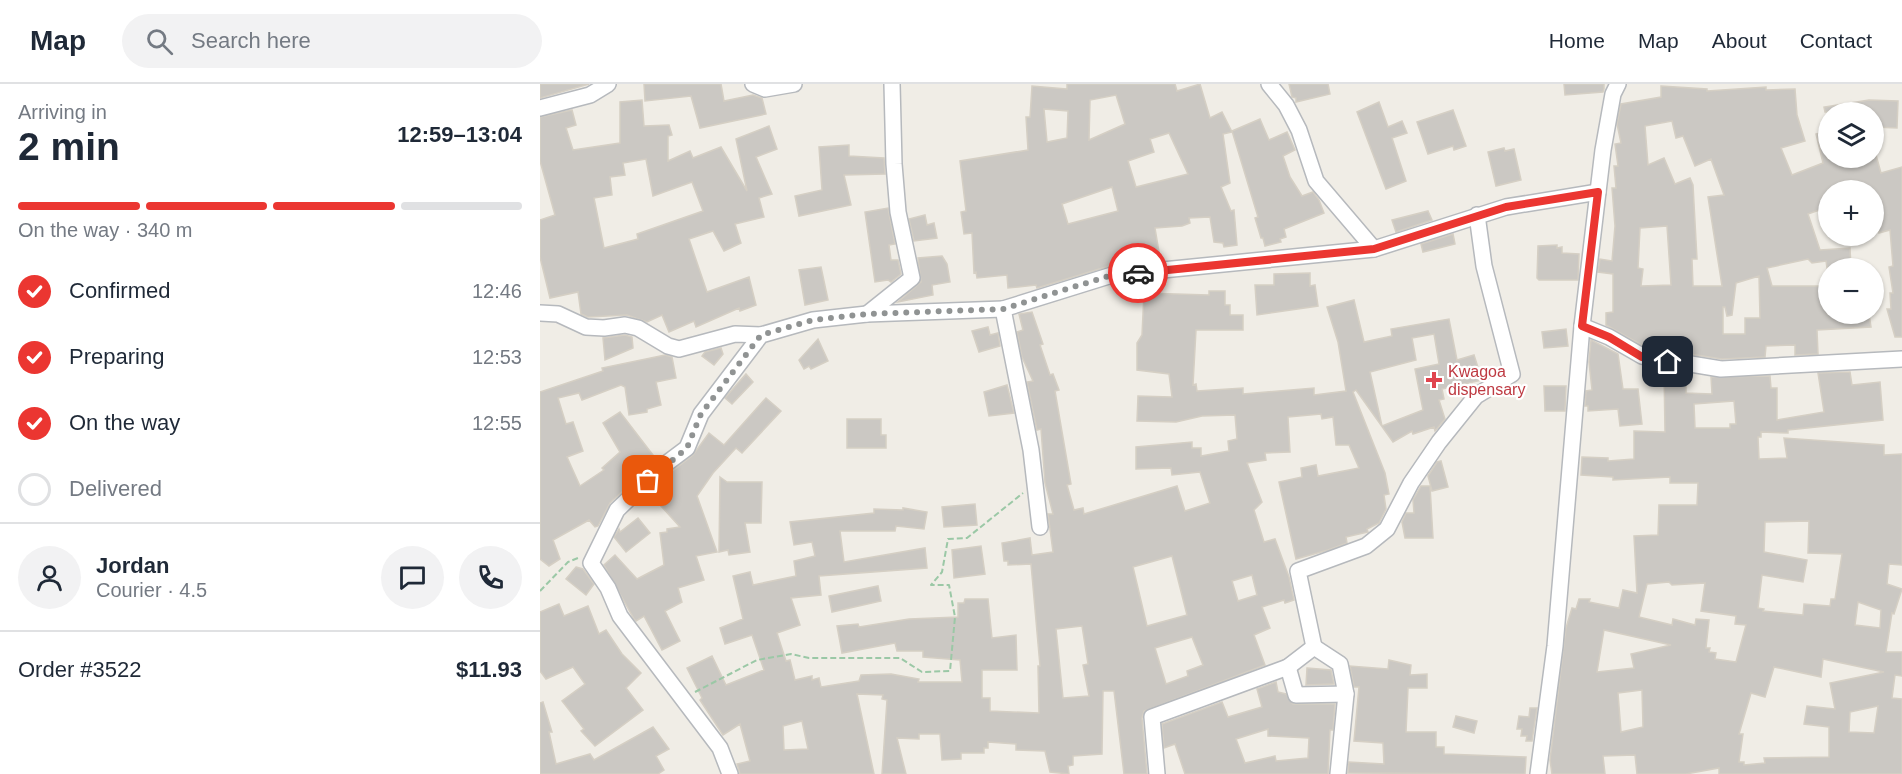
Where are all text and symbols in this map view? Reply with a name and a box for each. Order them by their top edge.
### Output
search box [122,14,542,68]
text: Map [30,25,86,56]
icon: search [143,25,176,58]
text: Search here [191,28,311,53]
text: Home [1549,29,1605,52]
text: Map [1638,29,1679,52]
text: About [1712,29,1767,52]
text: Contact [1800,29,1872,52]
text: Arriving in [18,101,107,123]
map controls [1818,102,1884,324]
button: layers [1818,102,1884,168]
text: 12:59–13:04 [397,122,522,147]
text: 2 min [18,125,120,168]
button: + [1818,180,1884,246]
text: On the way · 340 m [18,219,193,241]
courier [1108,243,1168,303]
icon: car [1122,257,1155,290]
button: − [1818,258,1884,324]
icon: check [18,275,51,308]
text: Confirmed [69,278,170,303]
text: 12:46 [472,280,522,302]
pin [1642,336,1693,387]
icon: check [18,341,51,374]
text: Preparing [69,344,164,369]
icon: home [1651,345,1684,378]
text: 12:53 [472,346,522,368]
place label: Kwagoa dispensary [1448,363,1525,398]
marker: Kwagoa dispensary [1425,371,1443,389]
icon: check [18,407,51,440]
text: On the way [69,410,180,435]
text: 12:55 [472,412,522,434]
pin [622,455,673,506]
icon: bag [631,464,664,497]
text: Delivered [69,476,162,501]
button: person [18,546,81,609]
button: chat [381,546,444,609]
button: phone [459,546,522,609]
text: Jordan [96,553,169,578]
text: Courier · 4.5 [96,579,207,601]
text: Order #3522 [18,657,142,682]
text: $11.93 [456,657,522,682]

